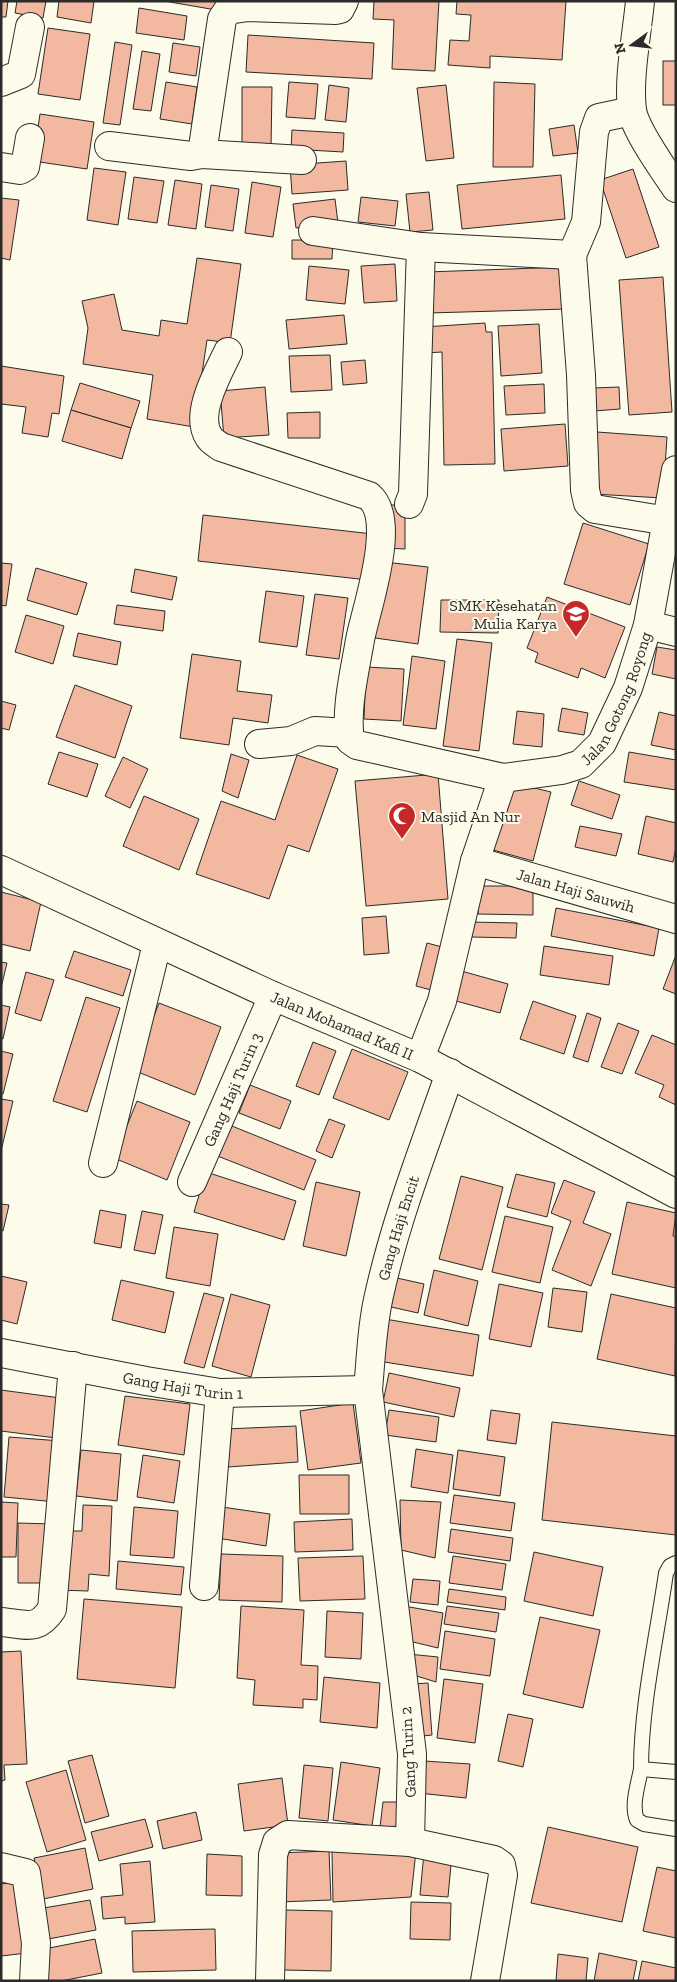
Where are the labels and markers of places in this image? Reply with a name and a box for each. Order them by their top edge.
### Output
place label: SMK Kesehatan Mulia Karya [449,596,558,633]
school or university icon: SMK Kesehatan Mulia Karya [561,599,591,638]
mosque icon: Masjid An Nur [387,801,417,840]
place label: Masjid An Nur [421,807,521,826]

